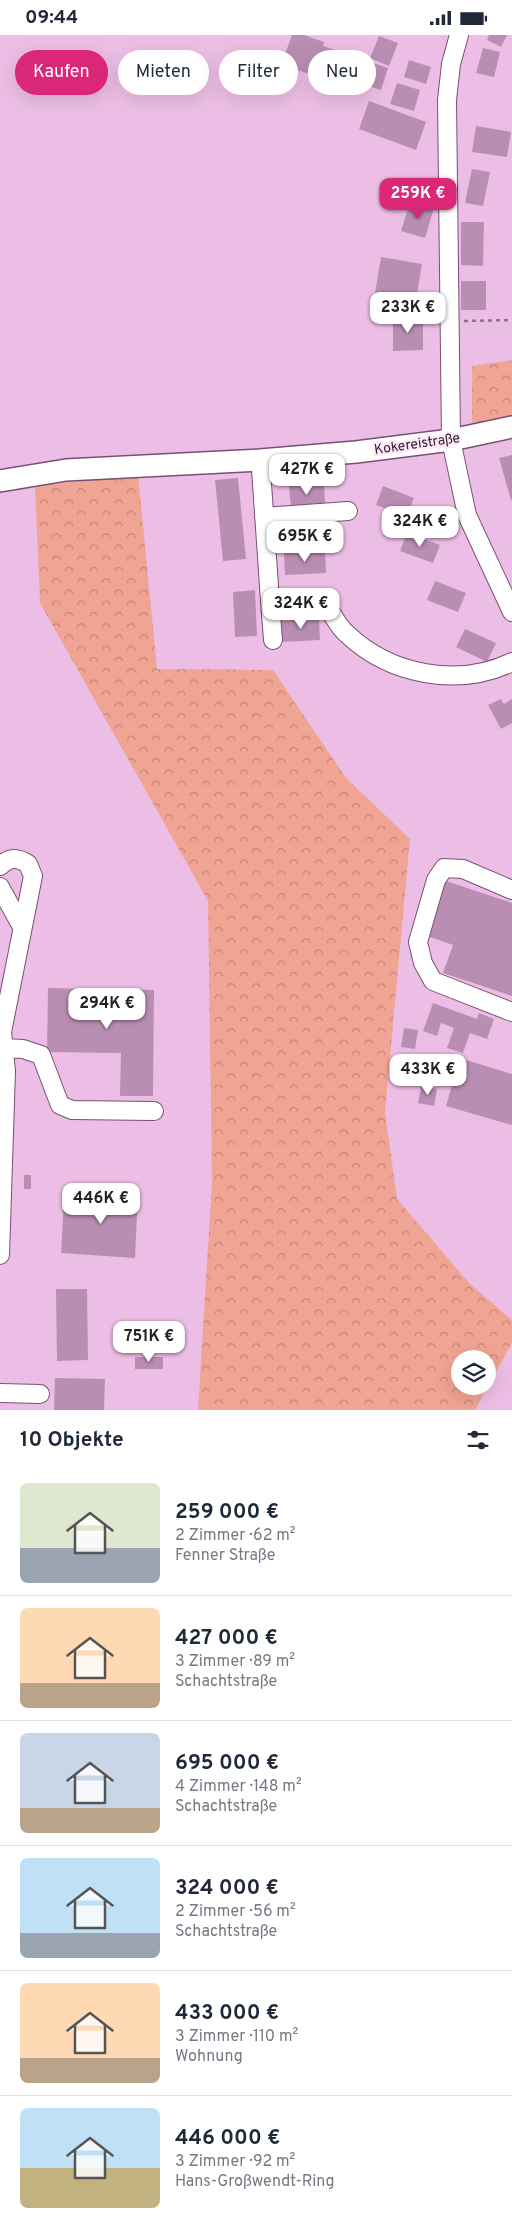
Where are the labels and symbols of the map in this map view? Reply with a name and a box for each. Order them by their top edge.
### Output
pin: 259K € [377,177,459,220]
pin: 233K € [367,291,449,334]
street label: Kokereistraße [373,430,461,459]
pin: 427K € [266,453,348,496]
pin: 324K € [379,505,461,548]
pin: 695K € [264,521,346,563]
pin: 324K € [260,587,342,630]
pin: 294K € [66,987,148,1030]
pin: 433K € [387,1053,469,1096]
pin: 446K € [60,1183,142,1225]
pin: 751K € [108,1321,190,1363]

